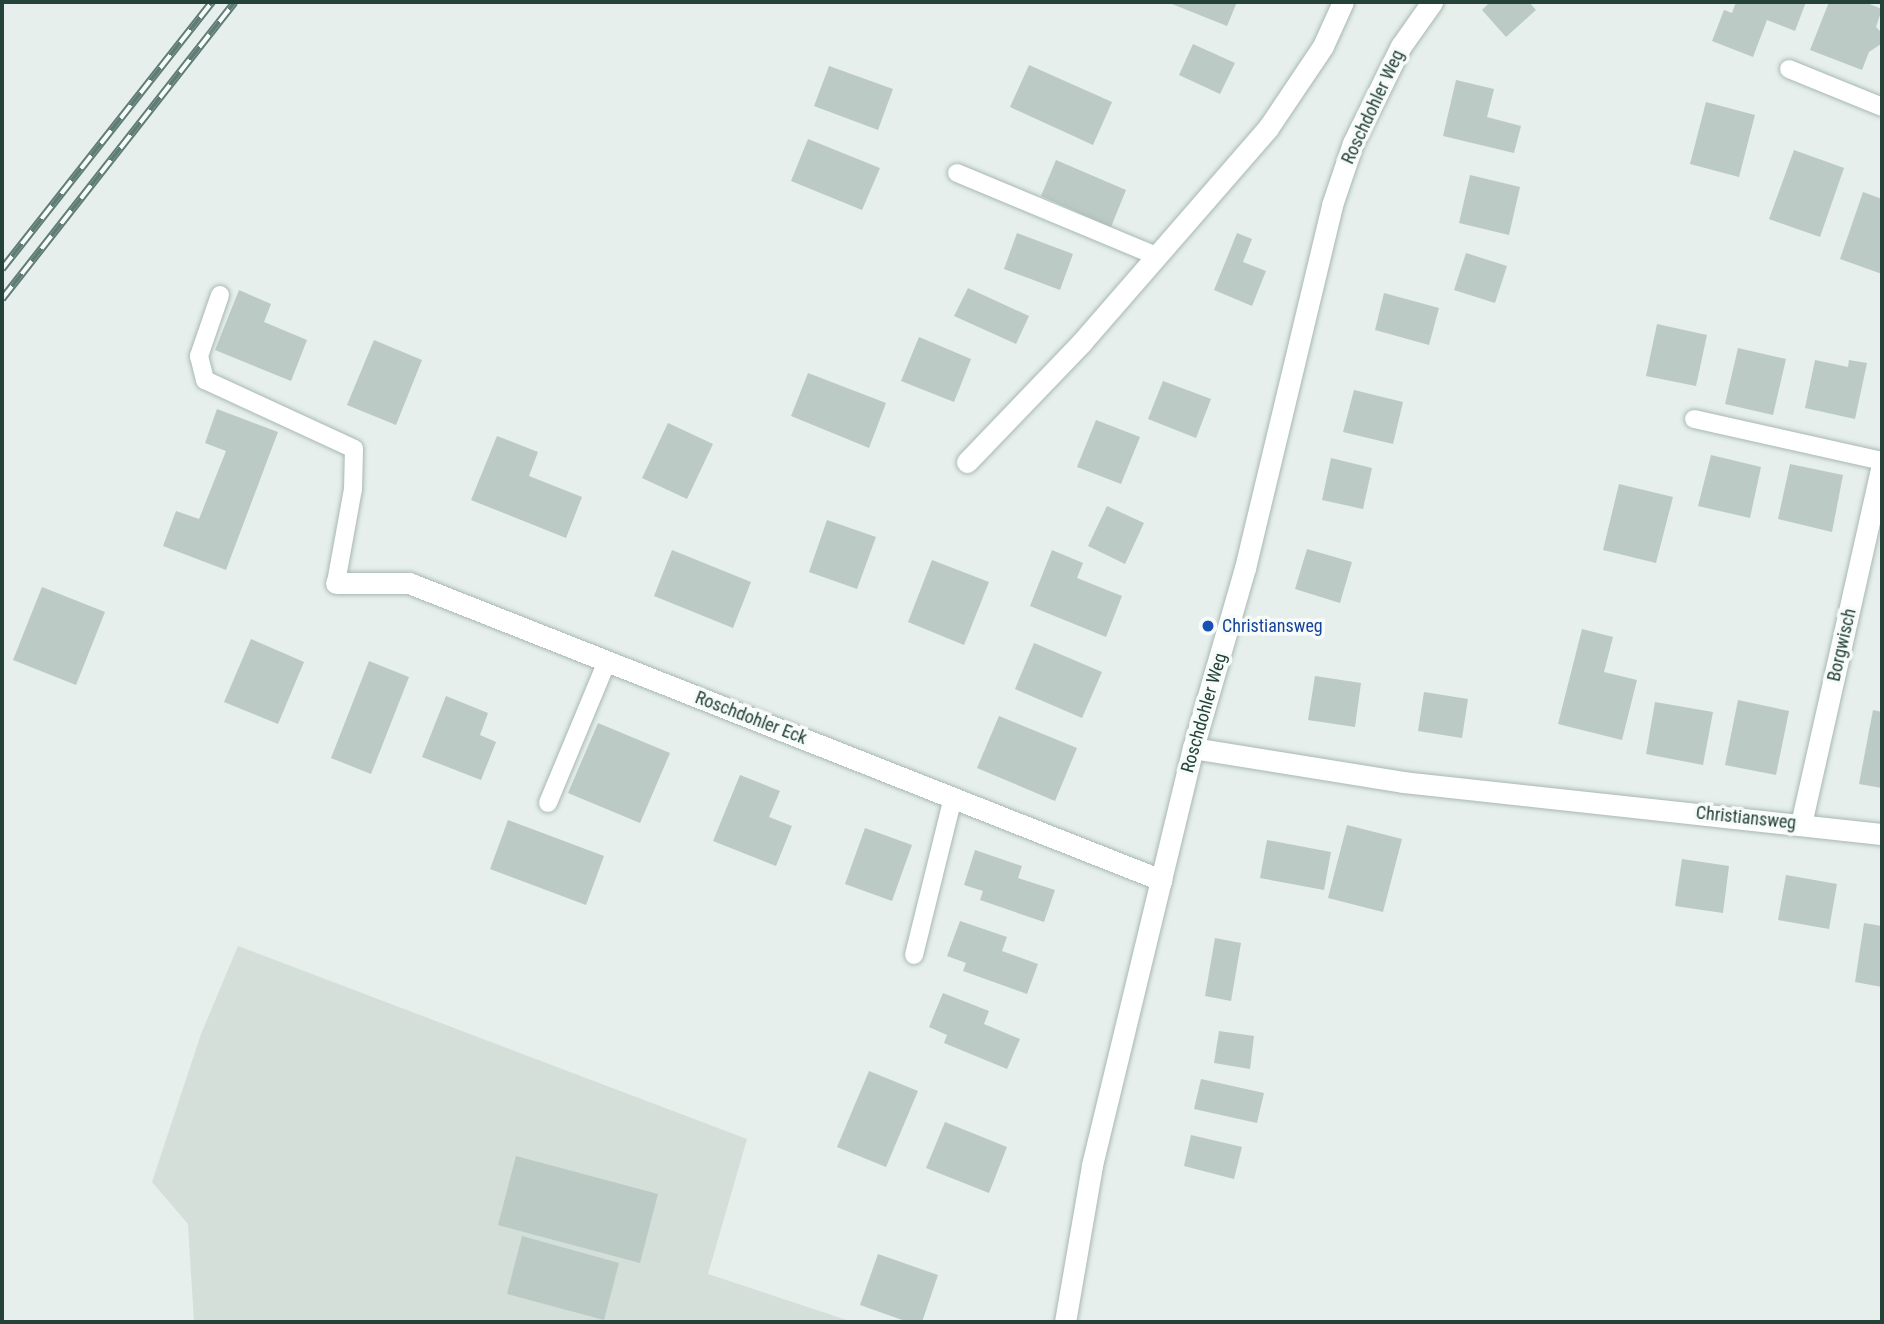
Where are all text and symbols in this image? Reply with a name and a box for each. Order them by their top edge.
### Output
street label: Roschdohler Weg [1337,47,1409,167]
street label: Borgwisch [1823,606,1861,684]
place label: Christiansweg [1222,615,1323,637]
marker: Christiansweg [1200,618,1216,634]
street label: Roschdohler Weg [1177,651,1231,775]
street label: Roschdohler Eck [692,687,810,749]
street label: Christiansweg [1695,802,1797,834]

